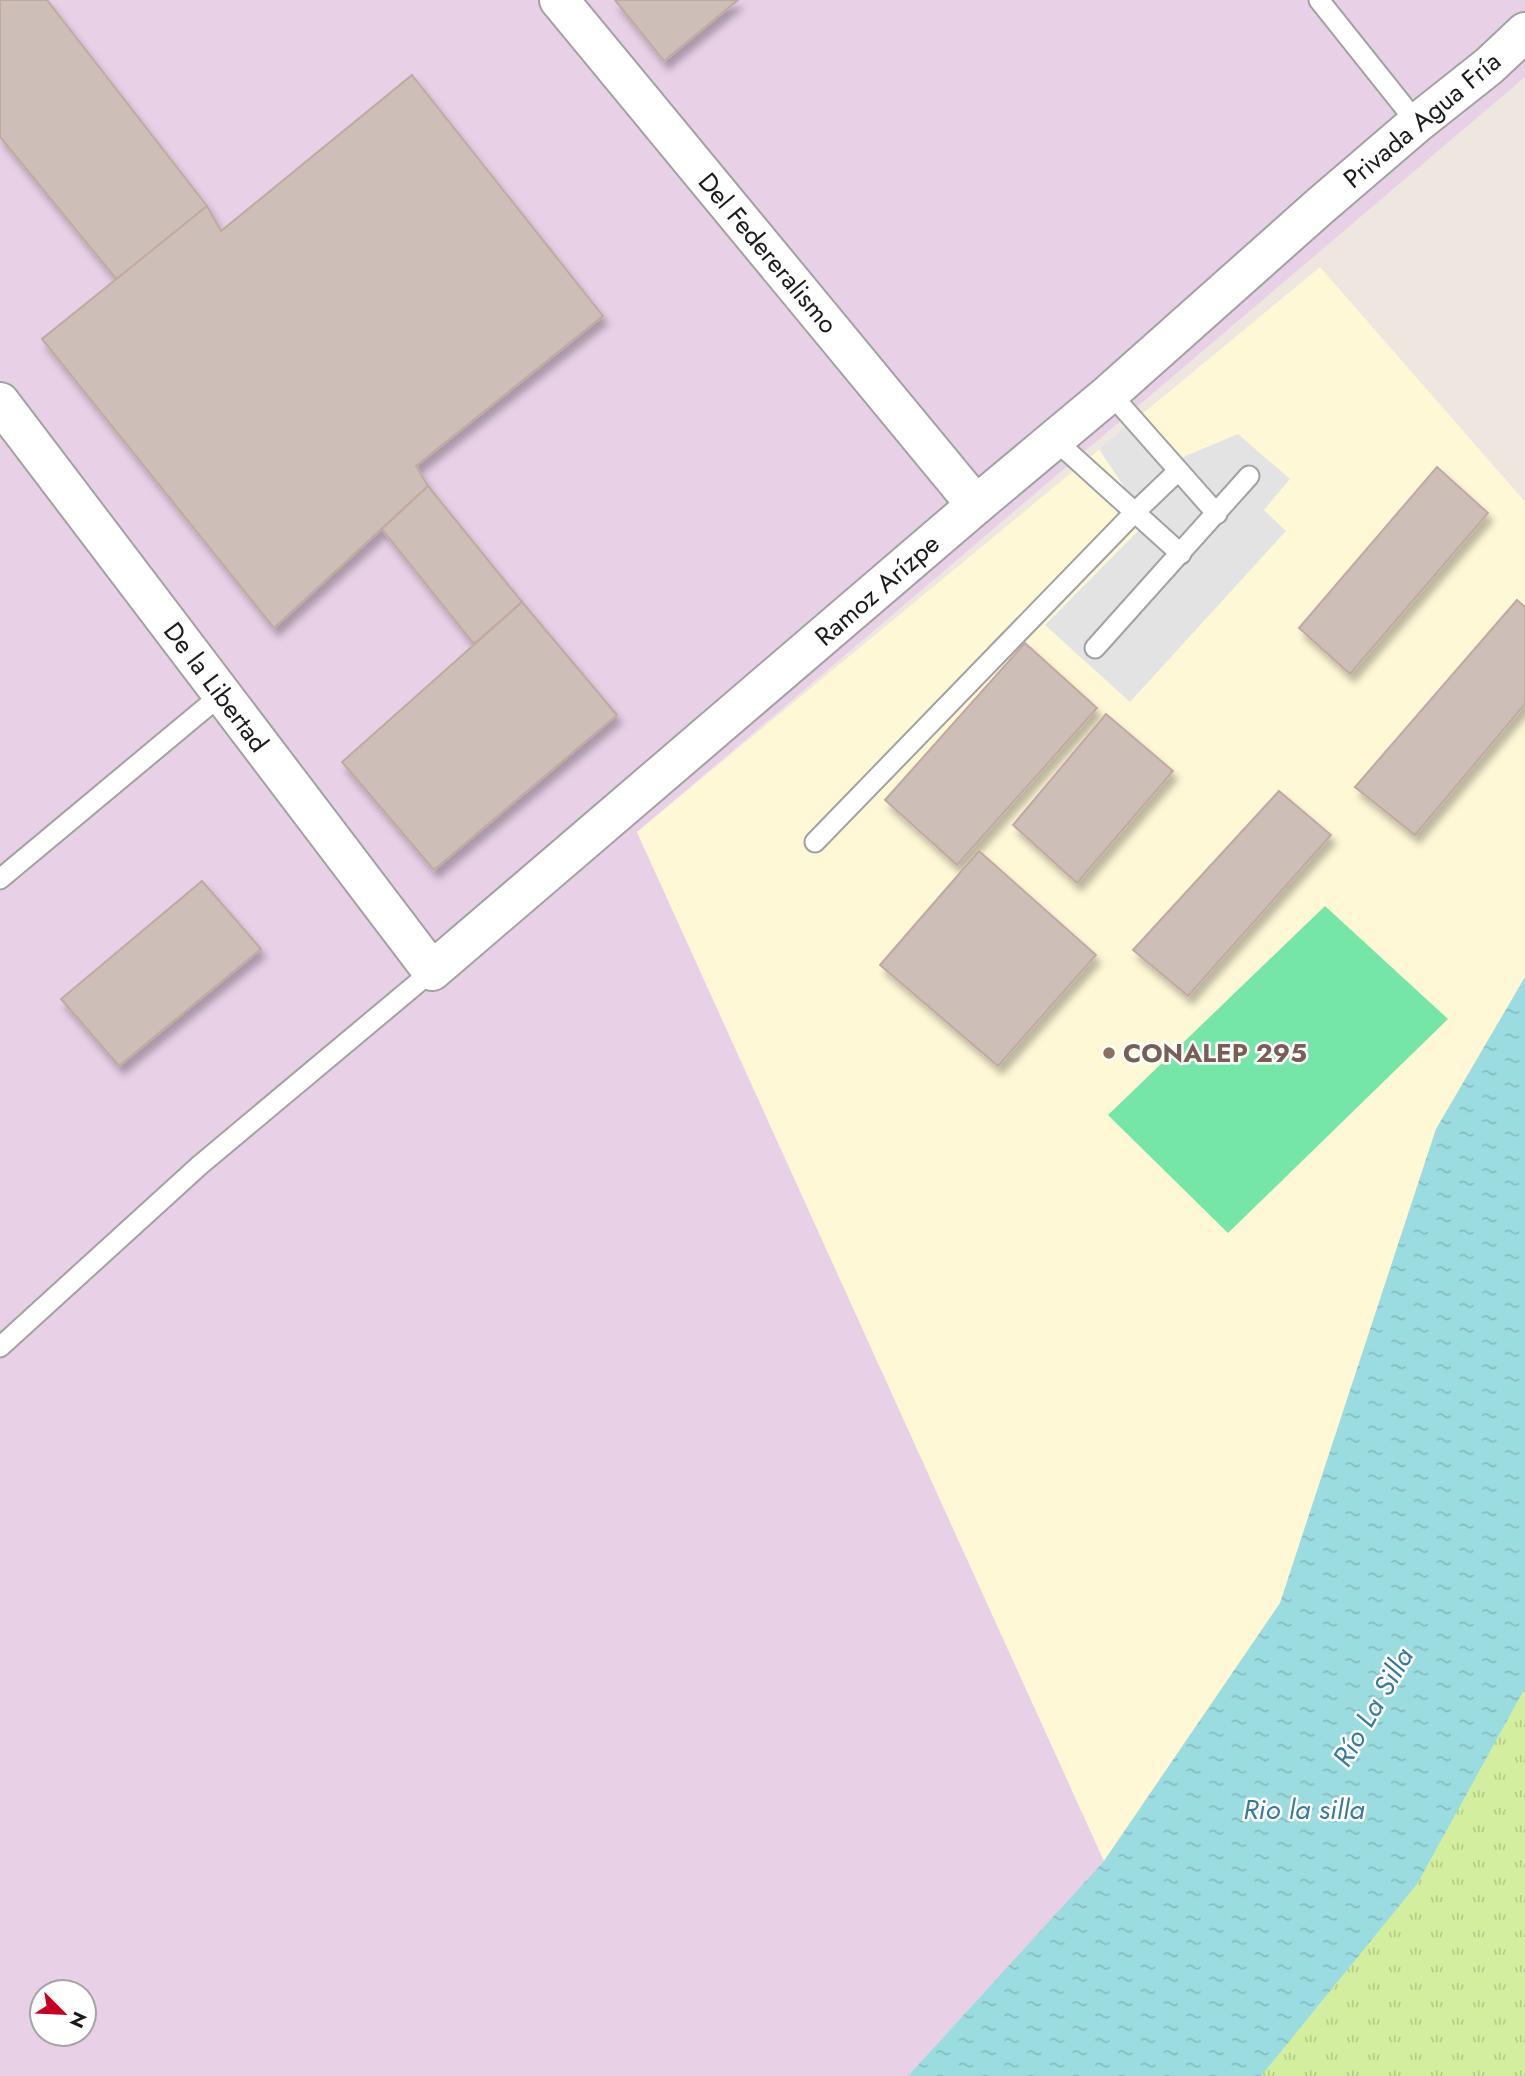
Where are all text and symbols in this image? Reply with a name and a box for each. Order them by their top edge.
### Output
street label: Privada Agua Fría [1335,43,1509,197]
street label: Del Federeralismo [689,164,847,342]
street label: Ramoz Arízpe [806,525,948,655]
street label: De la Libertad [154,614,278,760]
place label: CONALEP 295 [1123,1034,1307,1072]
marker: CONALEP 295 [1101,1045,1117,1061]
water label: Río La Silla [1322,1639,1424,1774]
water label: Rio la silla [1243,1789,1365,1830]
north arrow [28,1978,98,2048]
text: N [63,2007,93,2032]

